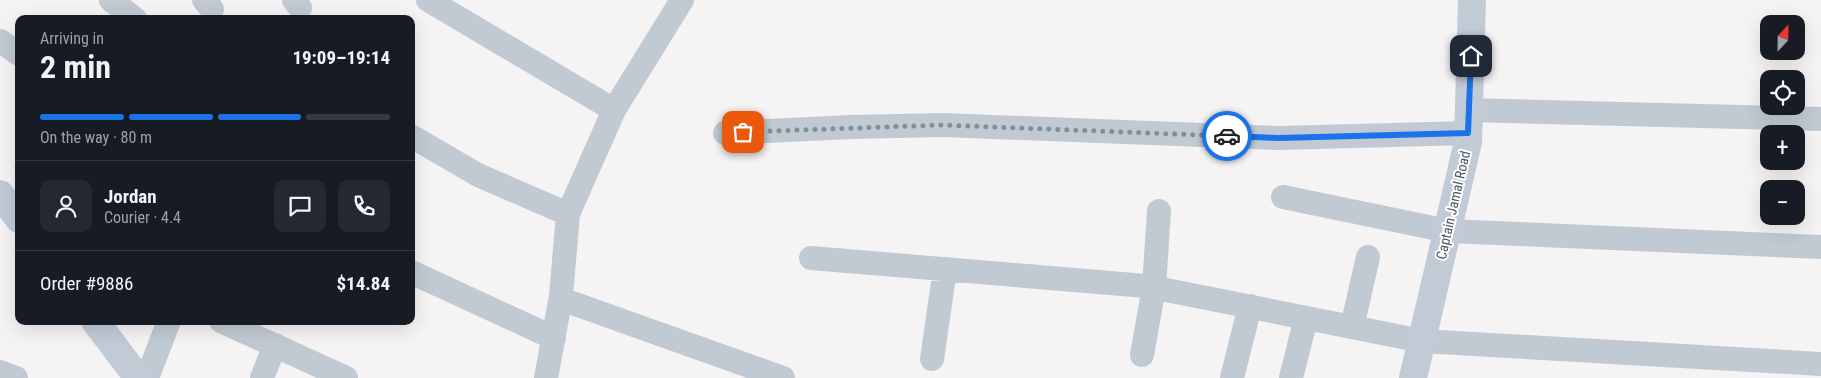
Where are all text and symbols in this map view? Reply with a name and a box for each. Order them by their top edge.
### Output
north arrow [1760,15,1805,60]
map controls [1760,15,1805,225]
text: Arriving in [40,29,104,48]
pin [1450,35,1492,77]
icon: home [1457,42,1485,70]
text: 19:09–19:14 [292,46,390,69]
text: 2 min [40,48,111,86]
button: locate [1760,70,1805,115]
pin [722,111,764,153]
courier [1202,111,1252,161]
icon: bag [729,118,757,146]
icon: car [1213,122,1241,150]
button: + [1760,125,1805,170]
text: On the way · 80 m [40,128,152,147]
street label: Captain Jamal Road [1433,149,1473,261]
button: person [40,180,92,232]
button: chat [274,180,326,232]
button: phone [338,180,390,232]
button: − [1760,180,1805,225]
text: Jordan [104,185,157,208]
text: Courier · 4.4 [104,208,181,227]
text: Order #9886 [40,272,133,295]
text: $14.84 [336,272,390,295]

